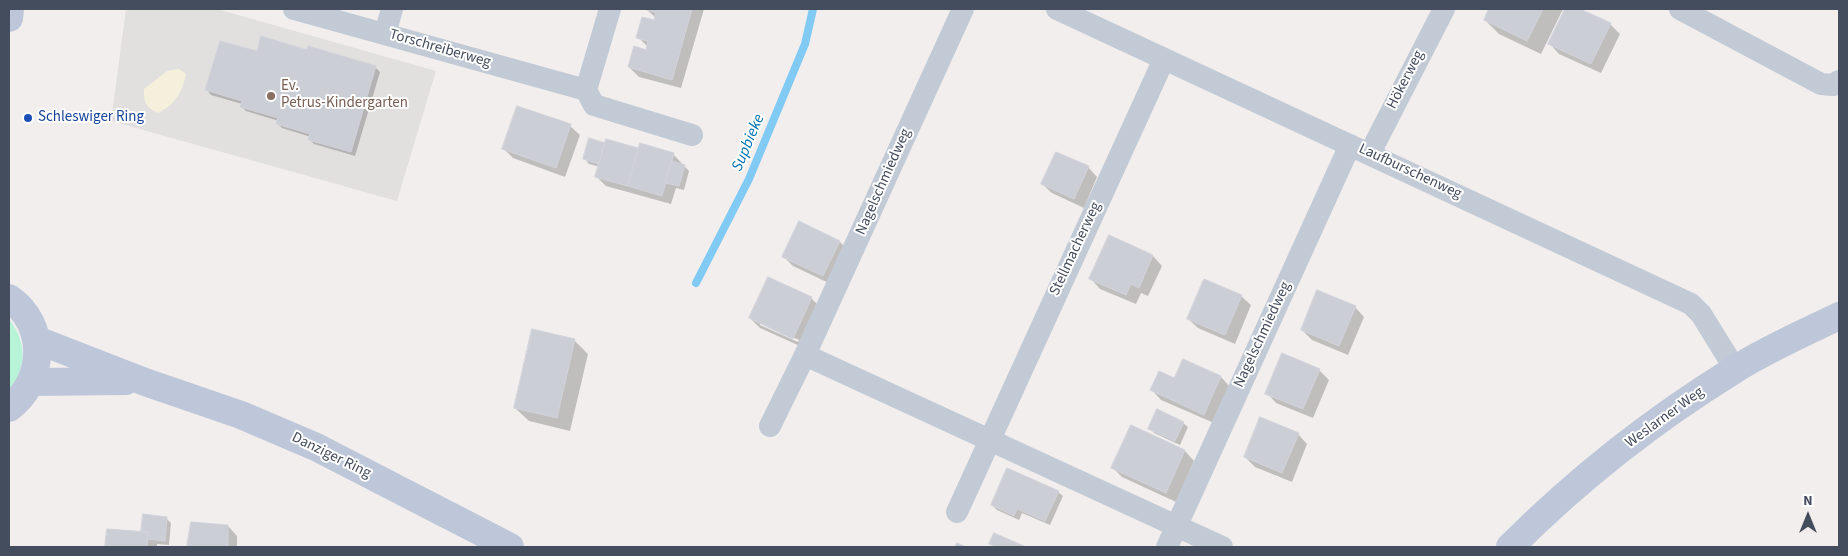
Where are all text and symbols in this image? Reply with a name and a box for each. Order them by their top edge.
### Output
street label: Torschreiberweg [387,26,493,72]
street label: Hökerweg [1384,48,1428,112]
place label: Ev. Petrus-Kindergarten [281,78,408,113]
marker: Ev. Petrus-Kindergarten [265,90,277,102]
place label: Schleswiger Ring [38,109,144,127]
marker: Schleswiger Ring [22,112,34,124]
water label: Supbieke [728,112,770,174]
street label: Nagelschmiedweg [852,126,916,238]
street label: Laufburschenweg [1356,140,1464,204]
street label: Stellmacherweg [1046,199,1106,299]
street label: Nagelschmiedweg [1231,279,1295,391]
street label: Weslarner Weg [1622,384,1708,452]
street label: Danziger Ring [288,429,374,483]
north arrow [1783,491,1833,541]
text: N [1803,491,1813,511]

